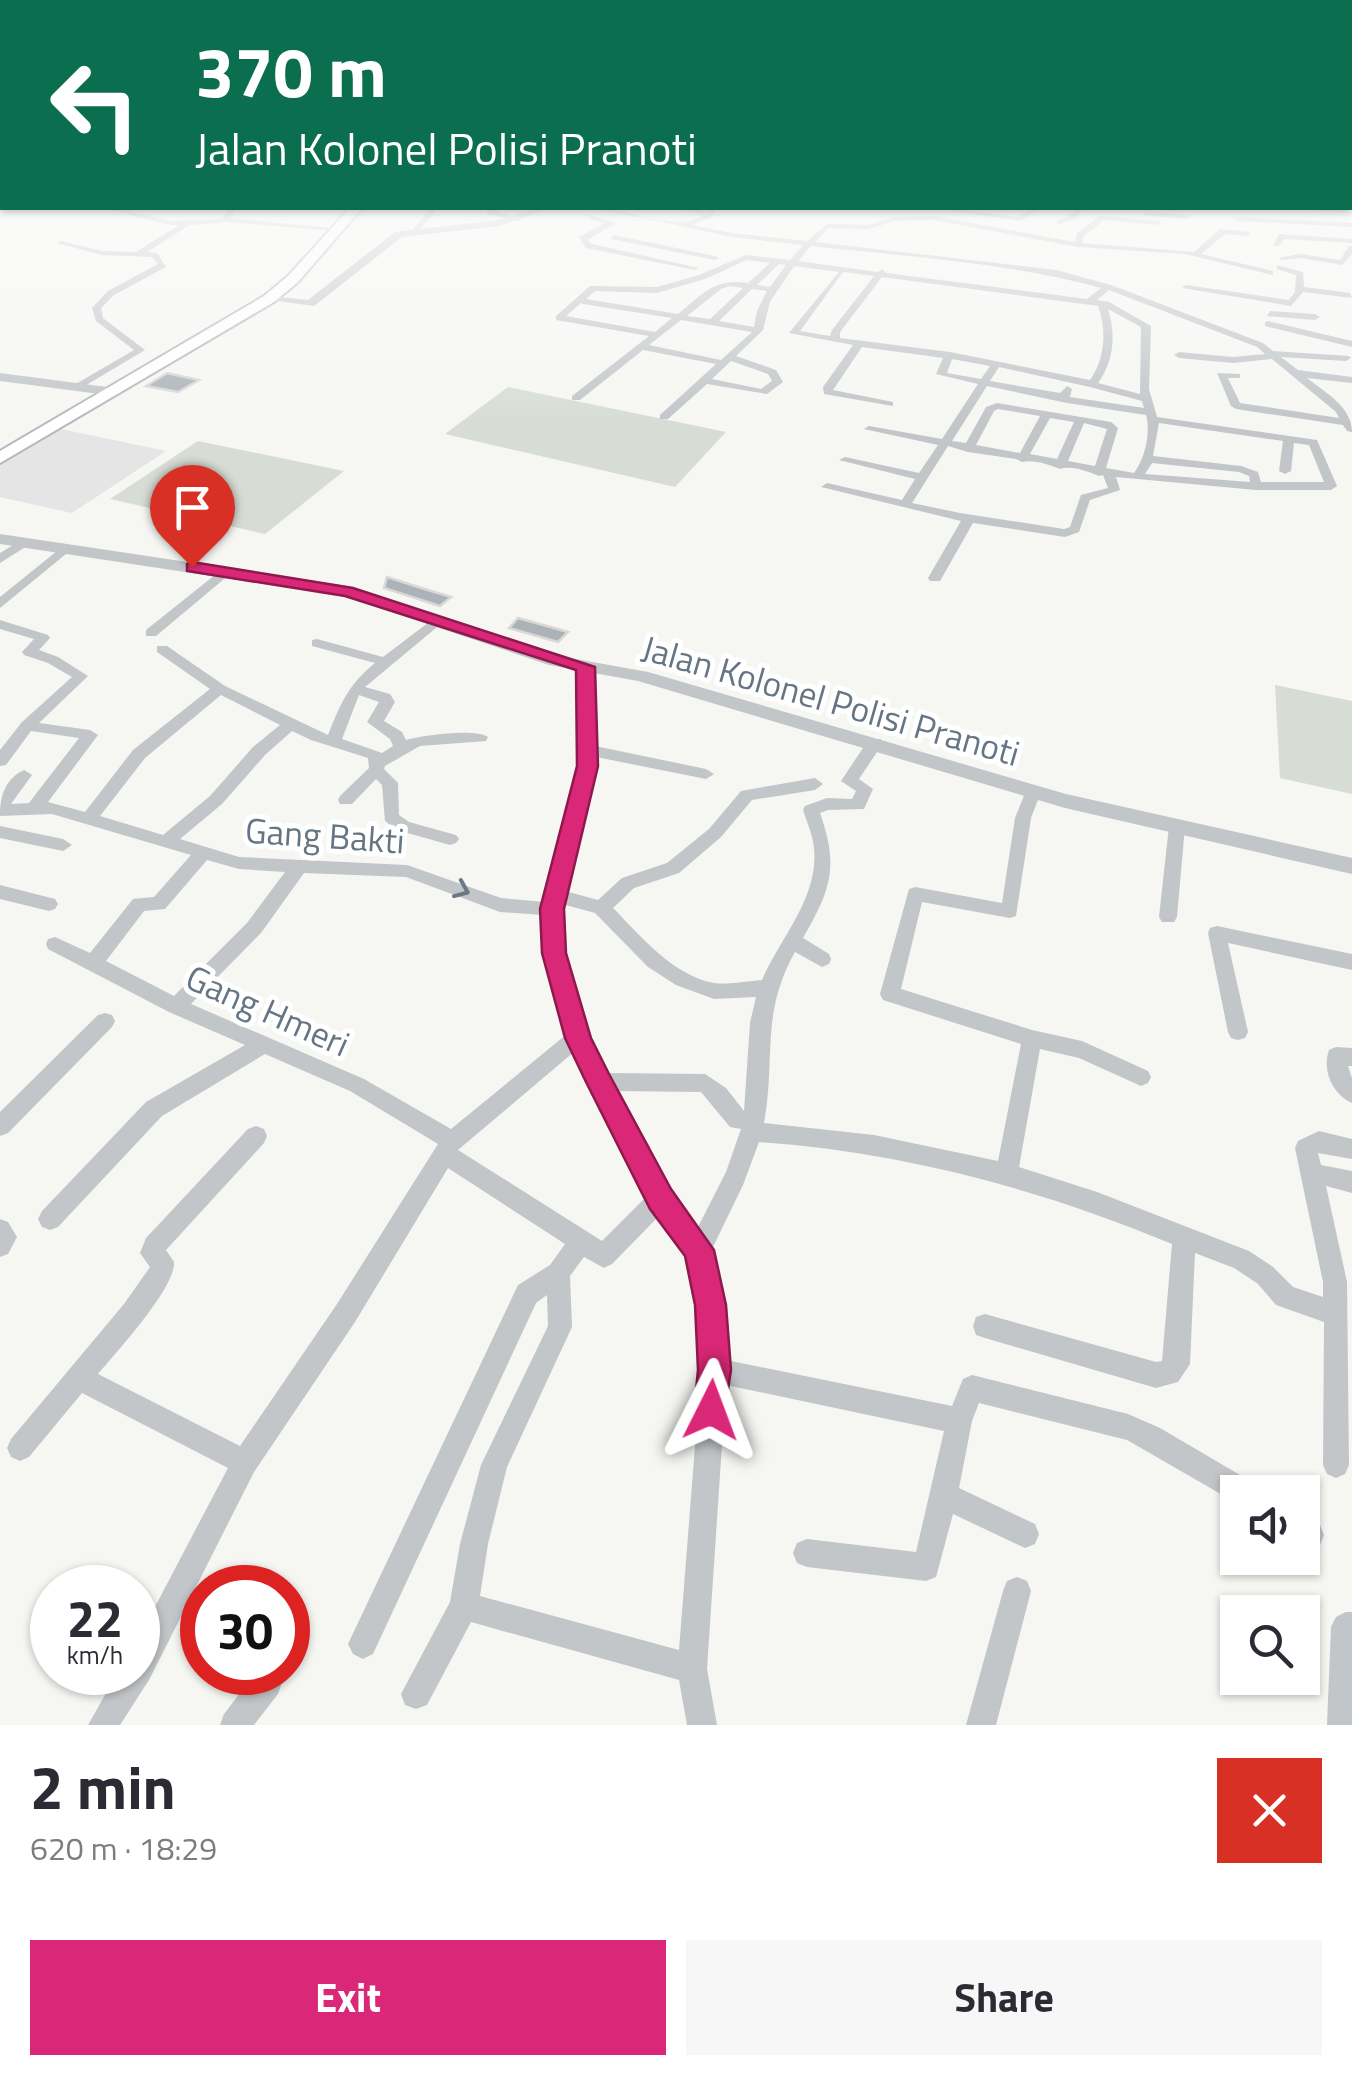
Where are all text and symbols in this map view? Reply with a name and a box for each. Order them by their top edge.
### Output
text: 370 m [195,18,387,124]
icon: left [30,40,160,170]
text: Jalan Kolonel Polisi Pranoti [195,114,697,182]
pin [150,465,235,568]
icon: arrive [165,480,220,535]
street label: Jalan Kolonel Polisi Pranoti [636,620,1026,780]
street label: Gang Bakti [244,803,406,867]
one-way arrow [452,878,470,898]
street label: Gang Hmeri [178,950,358,1070]
position arrow [659,1358,763,1462]
map controls [1220,1475,1320,1695]
button: sound [1220,1475,1320,1575]
speed limit sign: 30 [180,1565,310,1695]
text: 22 [67,1580,123,1656]
button: search [1220,1595,1320,1695]
text: km/h [67,1636,123,1674]
text: 2 min [30,1741,176,1832]
button: close [1217,1758,1322,1863]
text: 620 m · 18:29 [30,1824,217,1872]
button: Exit [30,1940,666,2055]
button: Share [686,1940,1322,2055]

